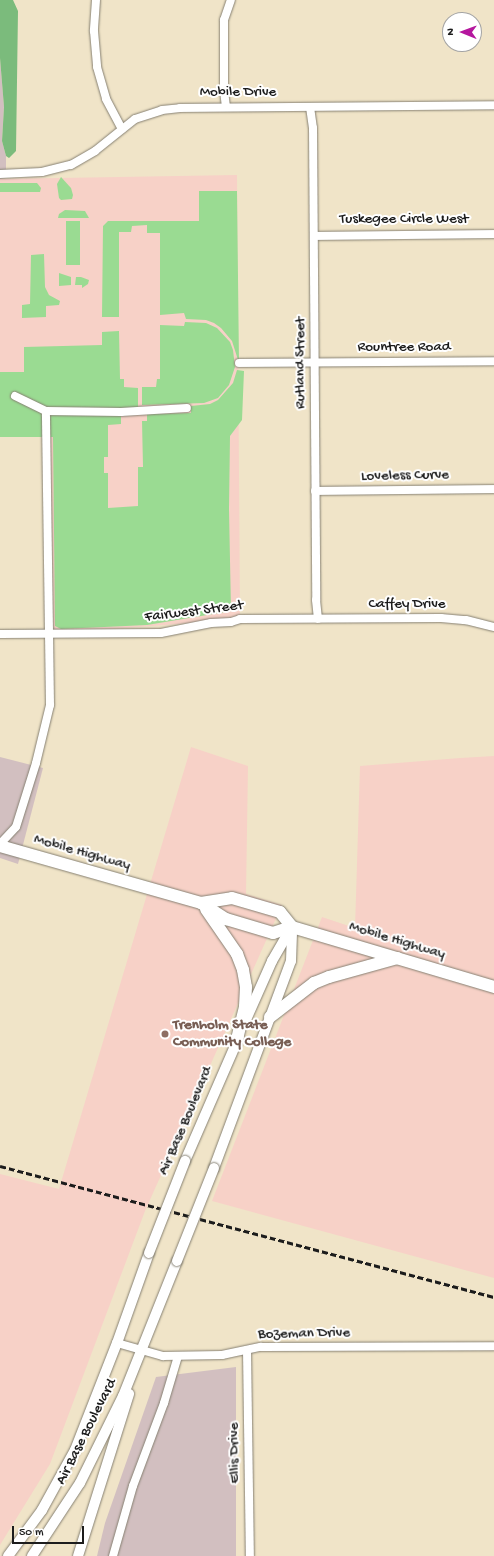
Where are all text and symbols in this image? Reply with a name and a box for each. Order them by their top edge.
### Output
north arrow [442,12,482,52]
text: N [445,28,457,36]
street label: Mobile Drive [200,84,276,102]
street label: Tuskegee Circle West [340,211,468,229]
street label: Rutland Street [292,317,310,409]
street label: Rountree Road [357,339,451,357]
street label: Loveless Curve [361,466,449,486]
street label: Caffey Drive [368,596,446,614]
street label: Fairwest Street [144,597,244,627]
street label: Mobile Highway [32,831,132,875]
street label: Mobile Highway [347,918,447,964]
place label: Trenholm State Community College [173,1016,291,1051]
marker: Trenholm State Community College [160,1029,170,1039]
street label: Air Base Boulevard [155,1064,217,1178]
street label: Bozeman Drive [258,1324,350,1344]
street label: Air Base Boulevard [53,1376,121,1488]
street label: Ellis Drive [225,1422,245,1484]
scale bar [14,1518,86,1544]
text: 50 m [19,1526,44,1540]

